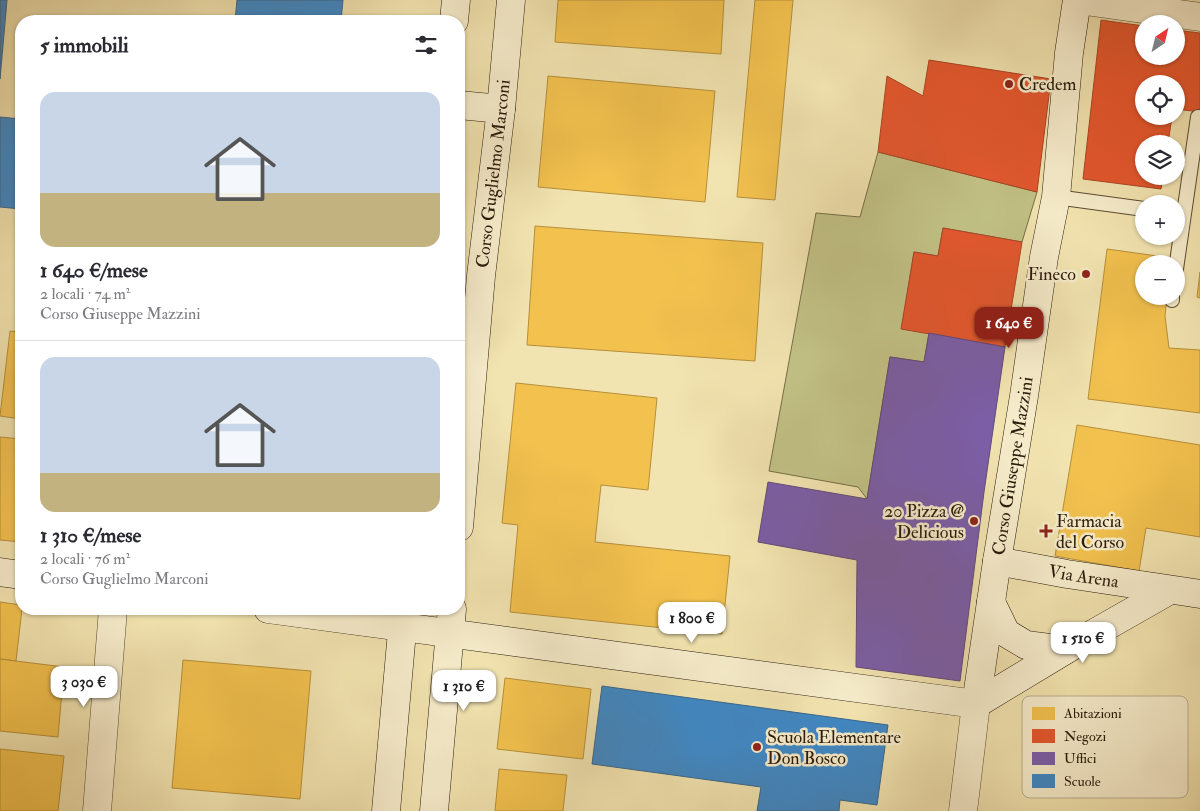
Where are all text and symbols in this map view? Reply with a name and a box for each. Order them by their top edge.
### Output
north arrow [1135,15,1185,65]
map controls [1135,15,1185,305]
icon: filters [412,31,440,59]
text: 5 immobili [40,32,129,59]
place label: Credem [1019,73,1077,96]
button: locate [1135,75,1185,125]
street label: Corso Guglielmo Marconi [471,78,516,269]
marker: Credem [1003,78,1015,90]
icon: home [195,124,285,214]
button: layers [1135,135,1185,185]
button: + [1135,195,1185,245]
button: − [1135,255,1185,305]
text: 1 640 €/mese [40,257,148,284]
place label: Fineco [1027,263,1076,286]
marker: Fineco [1080,268,1092,280]
text: 2 locali · 74 m² [40,284,130,304]
text: Corso Giuseppe Mazzini [40,304,200,324]
pin: 1 640 € [963,306,1055,349]
text: 1 640 € [986,313,1032,333]
street label: Corso Giuseppe Mazzini [987,375,1039,557]
icon: home [195,390,285,480]
place label: 20 Pizza @ Delicious [884,500,964,544]
place label: Farmacia del Corso [1056,510,1125,554]
marker: 20 Pizza @ Delicious [968,515,980,527]
text: 1 310 €/mese [40,522,141,549]
marker: Farmacia del Corso [1040,525,1052,537]
text: 2 locali · 76 m² [40,549,130,569]
street label: Via Arena [1046,560,1121,594]
text: Corso Guglielmo Marconi [40,569,209,589]
pin: 1 800 € [646,602,738,644]
text: 1 800 € [669,608,715,628]
pin: 1 510 € [1037,622,1129,664]
text: 1 510 € [1062,628,1104,648]
pin: 3 030 € [38,666,130,708]
pin: 1 310 € [418,670,510,712]
text: 3 030 € [62,672,106,692]
text: 1 310 € [443,676,485,696]
legend [1022,696,1188,798]
text: Abitazioni [1063,705,1122,722]
place label: Scuola Elementare Don Bosco [767,726,901,770]
text: Negozi [1064,728,1106,745]
marker: Scuola Elementare Don Bosco [751,741,763,753]
text: Uffici [1064,750,1097,767]
text: Scuole [1064,773,1101,790]

